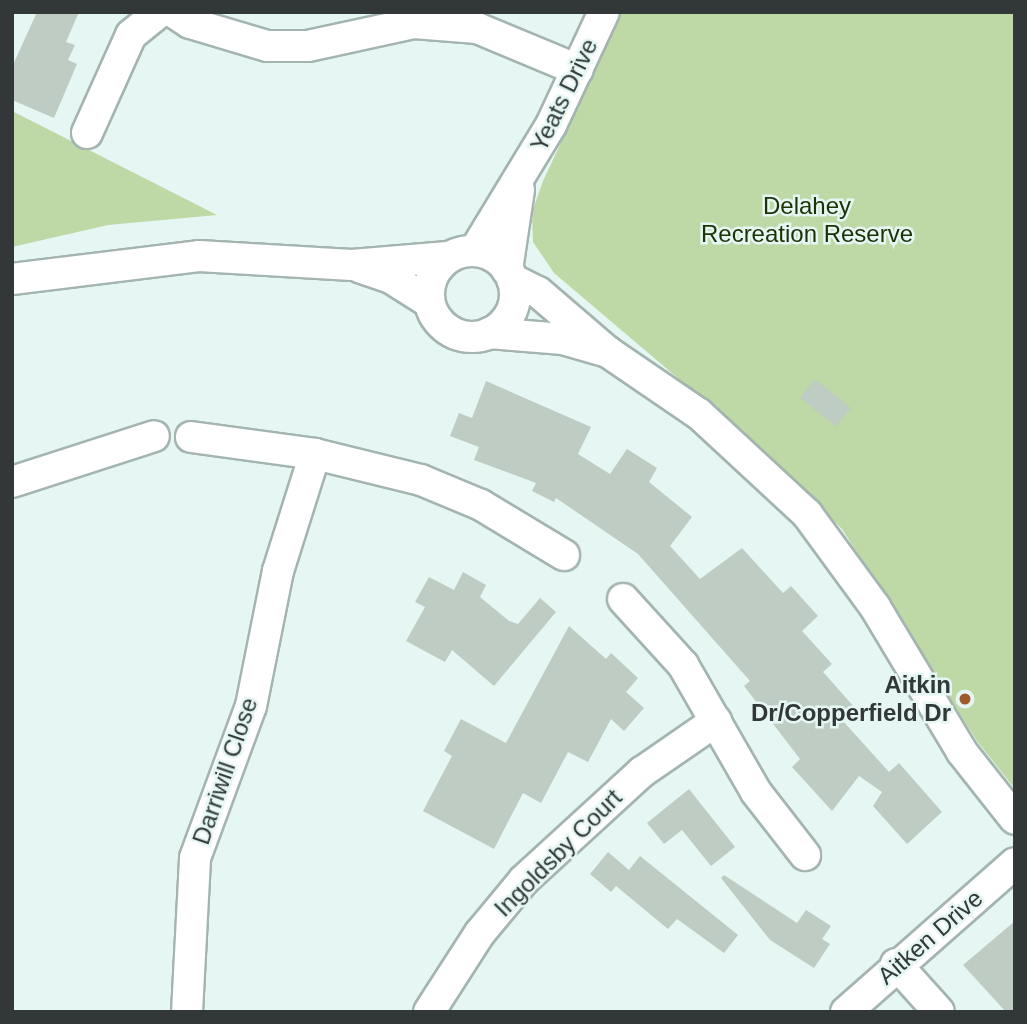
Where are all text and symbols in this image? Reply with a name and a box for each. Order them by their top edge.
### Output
street label: Yeats Drive [524,34,604,156]
park label: Delahey Recreation Reserve [701,192,913,248]
place label: Aitkin Dr/Copperfield Dr [751,671,951,727]
marker: Aitkin Dr/Copperfield Dr [957,691,973,707]
street label: Darriwill Close [186,694,264,848]
street label: Ingoldsby Court [488,783,628,923]
street label: Aitken Drive [872,884,988,990]

